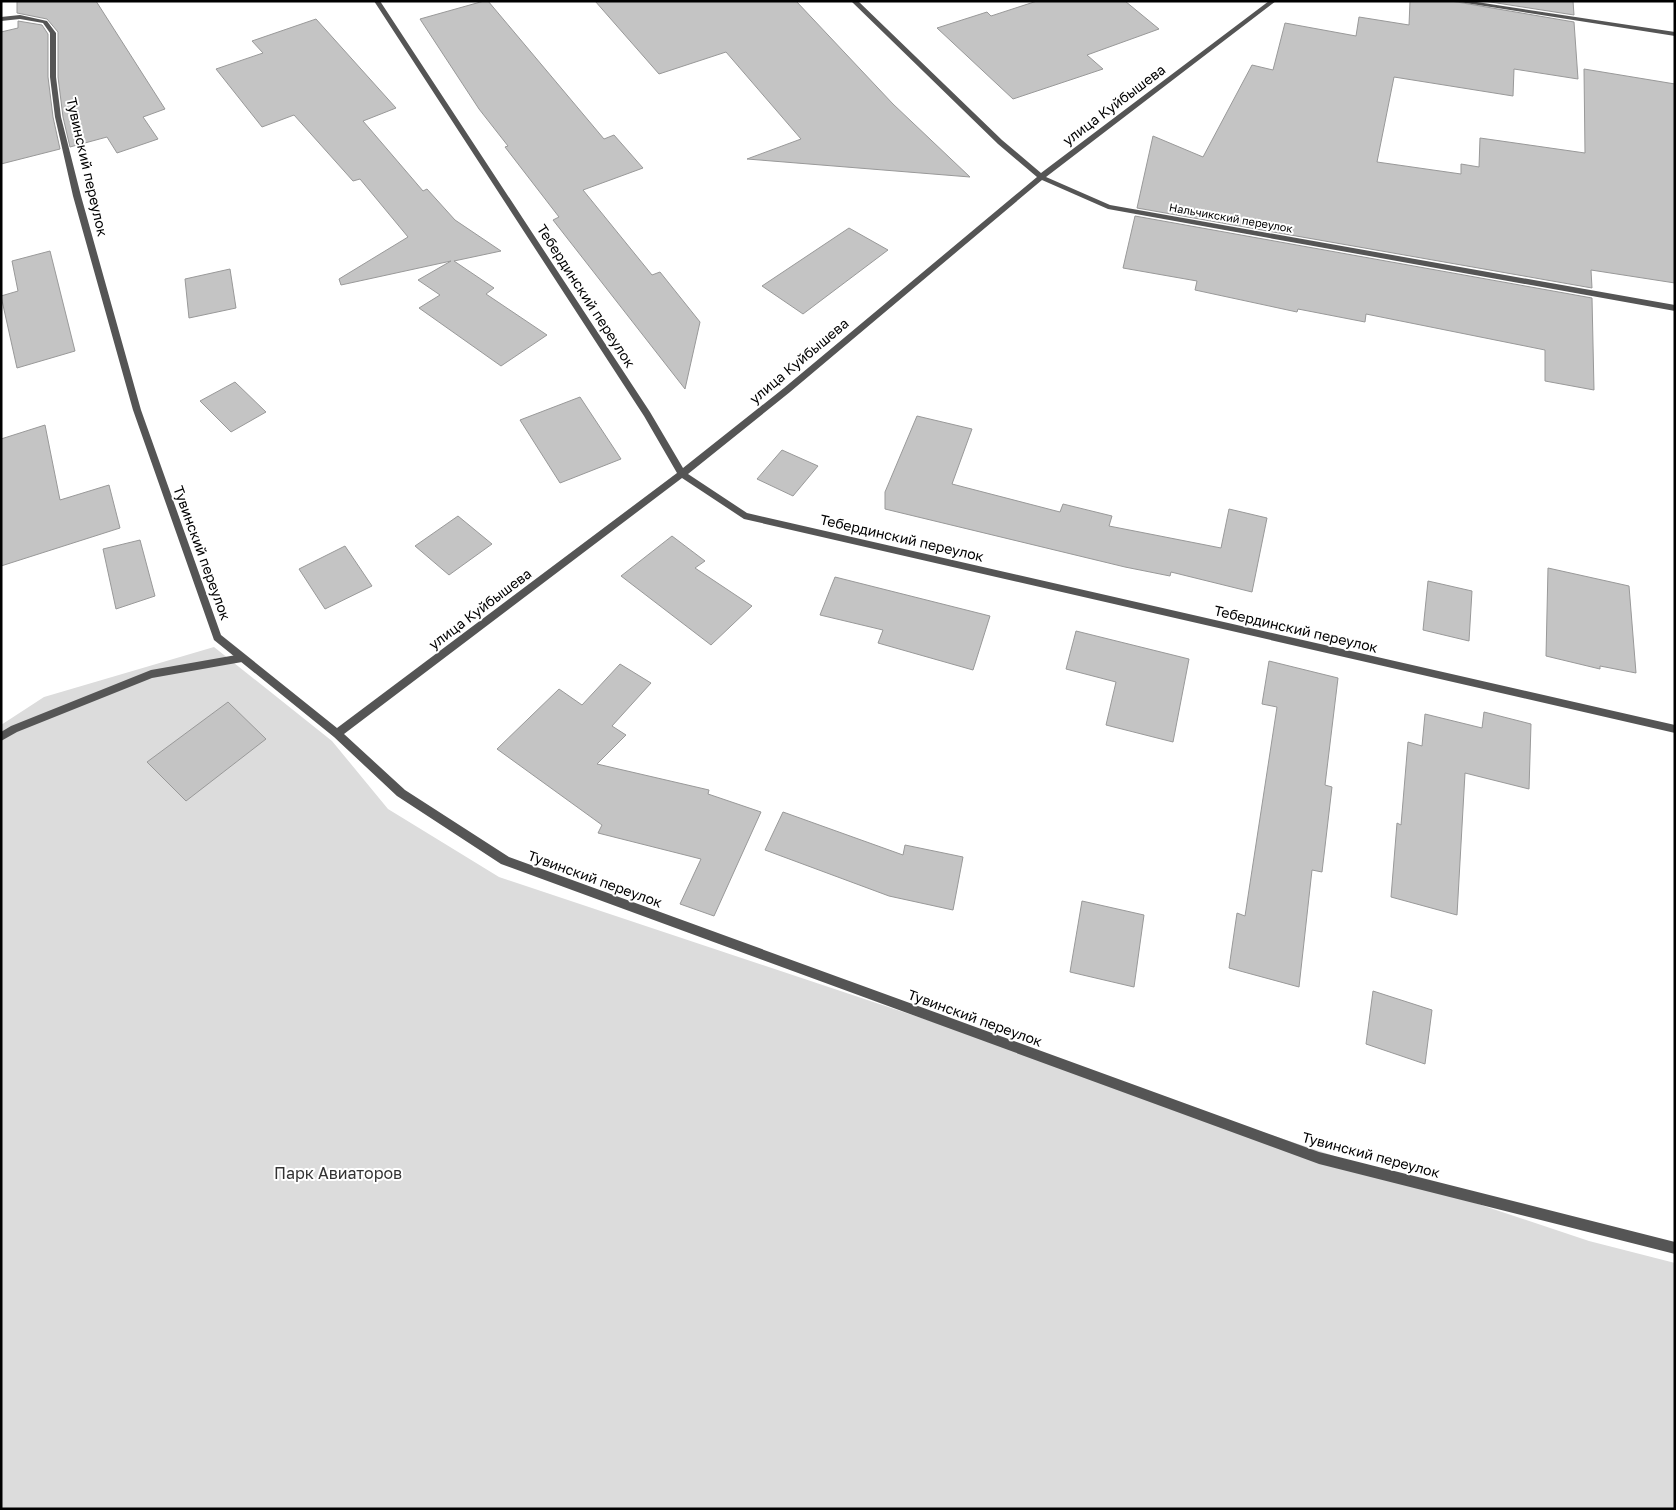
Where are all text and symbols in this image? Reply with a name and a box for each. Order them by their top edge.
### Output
street label: улица Куйбышева [1059,61,1168,149]
street label: Тувинский переулок [63,96,112,238]
street label: Нальчикский переулок [1168,200,1295,235]
street label: Тебердинский переулок [534,221,639,371]
street label: улица Куйбышева [746,314,852,407]
street label: Тувинский переулок [170,483,235,622]
street label: Тебердинский переулок [819,510,986,565]
street label: улица Куйбышева [425,565,534,653]
street label: Тебердинский переулок [1213,601,1380,656]
street label: Тувинский переулок [526,846,665,911]
street label: Тувинский переулок [906,985,1045,1050]
street label: Тувинский переулок [1300,1128,1442,1181]
park label: Парк Авиаторов [274,1163,402,1183]

